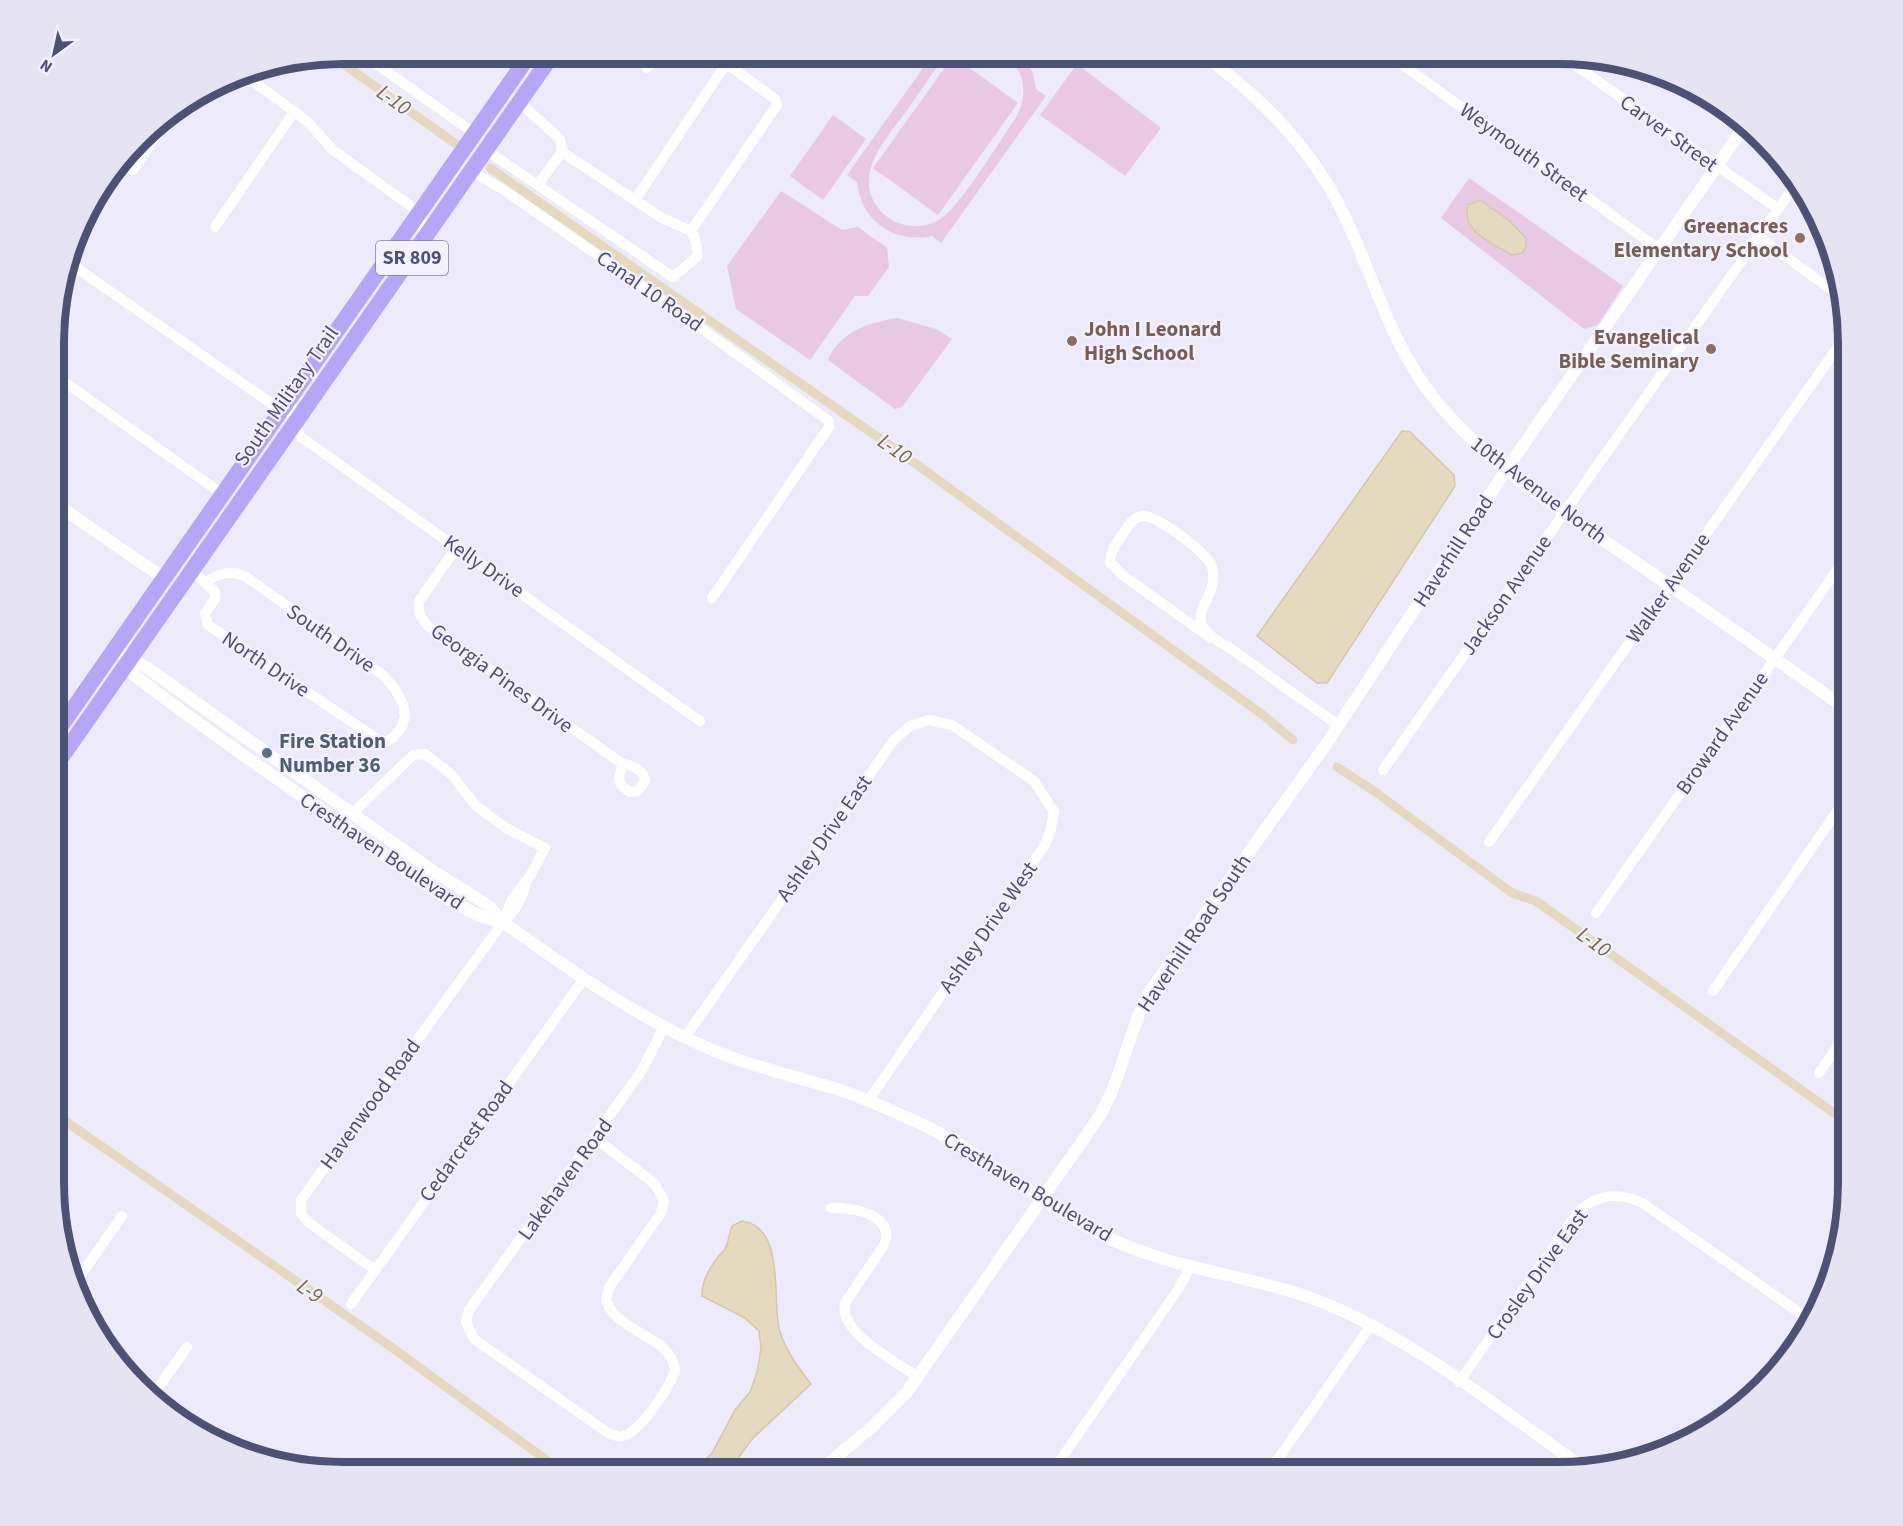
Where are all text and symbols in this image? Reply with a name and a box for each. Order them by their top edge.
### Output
north arrow [24,24,84,84]
text: N [36,54,57,78]
water label: L-10 [370,77,418,124]
street label: Carver Street [1614,87,1724,179]
street label: Weymouth Street [1454,95,1594,209]
place label: Greenacres Elementary School [1614,211,1788,265]
marker: Greenacres Elementary School [1793,231,1807,245]
road number: SR 809 [376,241,448,275]
street label: Canal 10 Road [590,243,710,339]
place label: John I Leonard High School [1084,314,1221,368]
street label: South Military Trail [226,320,346,472]
place label: Evangelical Bible Seminary [1559,322,1699,376]
marker: John I Leonard High School [1065,334,1079,348]
marker: Evangelical Bible Seminary [1704,342,1718,356]
water label: L-10 [871,426,919,473]
street label: 10th Avenue North [1465,429,1613,551]
street label: Haverhill Road [1405,489,1501,613]
street label: Kelly Drive [437,527,531,605]
street label: Walker Avenue [1619,527,1717,649]
street label: Jackson Avenue [1453,529,1559,661]
street label: South Drive [281,596,381,680]
street label: Georgia Pines Drive [424,616,580,740]
street label: North Drive [216,623,316,705]
street label: Broward Avenue [1668,665,1776,801]
place label: Fire Station Number 36 [279,726,386,780]
marker: Fire Station Number 36 [260,746,274,760]
street label: Ashley Drive East [769,768,879,908]
street label: Cresthaven Boulevard [294,785,470,917]
street label: Haverhill Road South [1130,848,1258,1018]
street label: Ashley Drive West [932,855,1044,999]
water label: L-10 [1570,919,1618,966]
street label: Havenwood Road [312,1033,428,1175]
street label: Cedarcrest Road [412,1074,520,1208]
street label: Lakehaven Road [511,1112,619,1246]
street label: Cresthaven Boulevard [938,1125,1118,1249]
street label: Crosley Drive East [1479,1202,1595,1346]
water label: L-9 [290,1271,330,1312]

